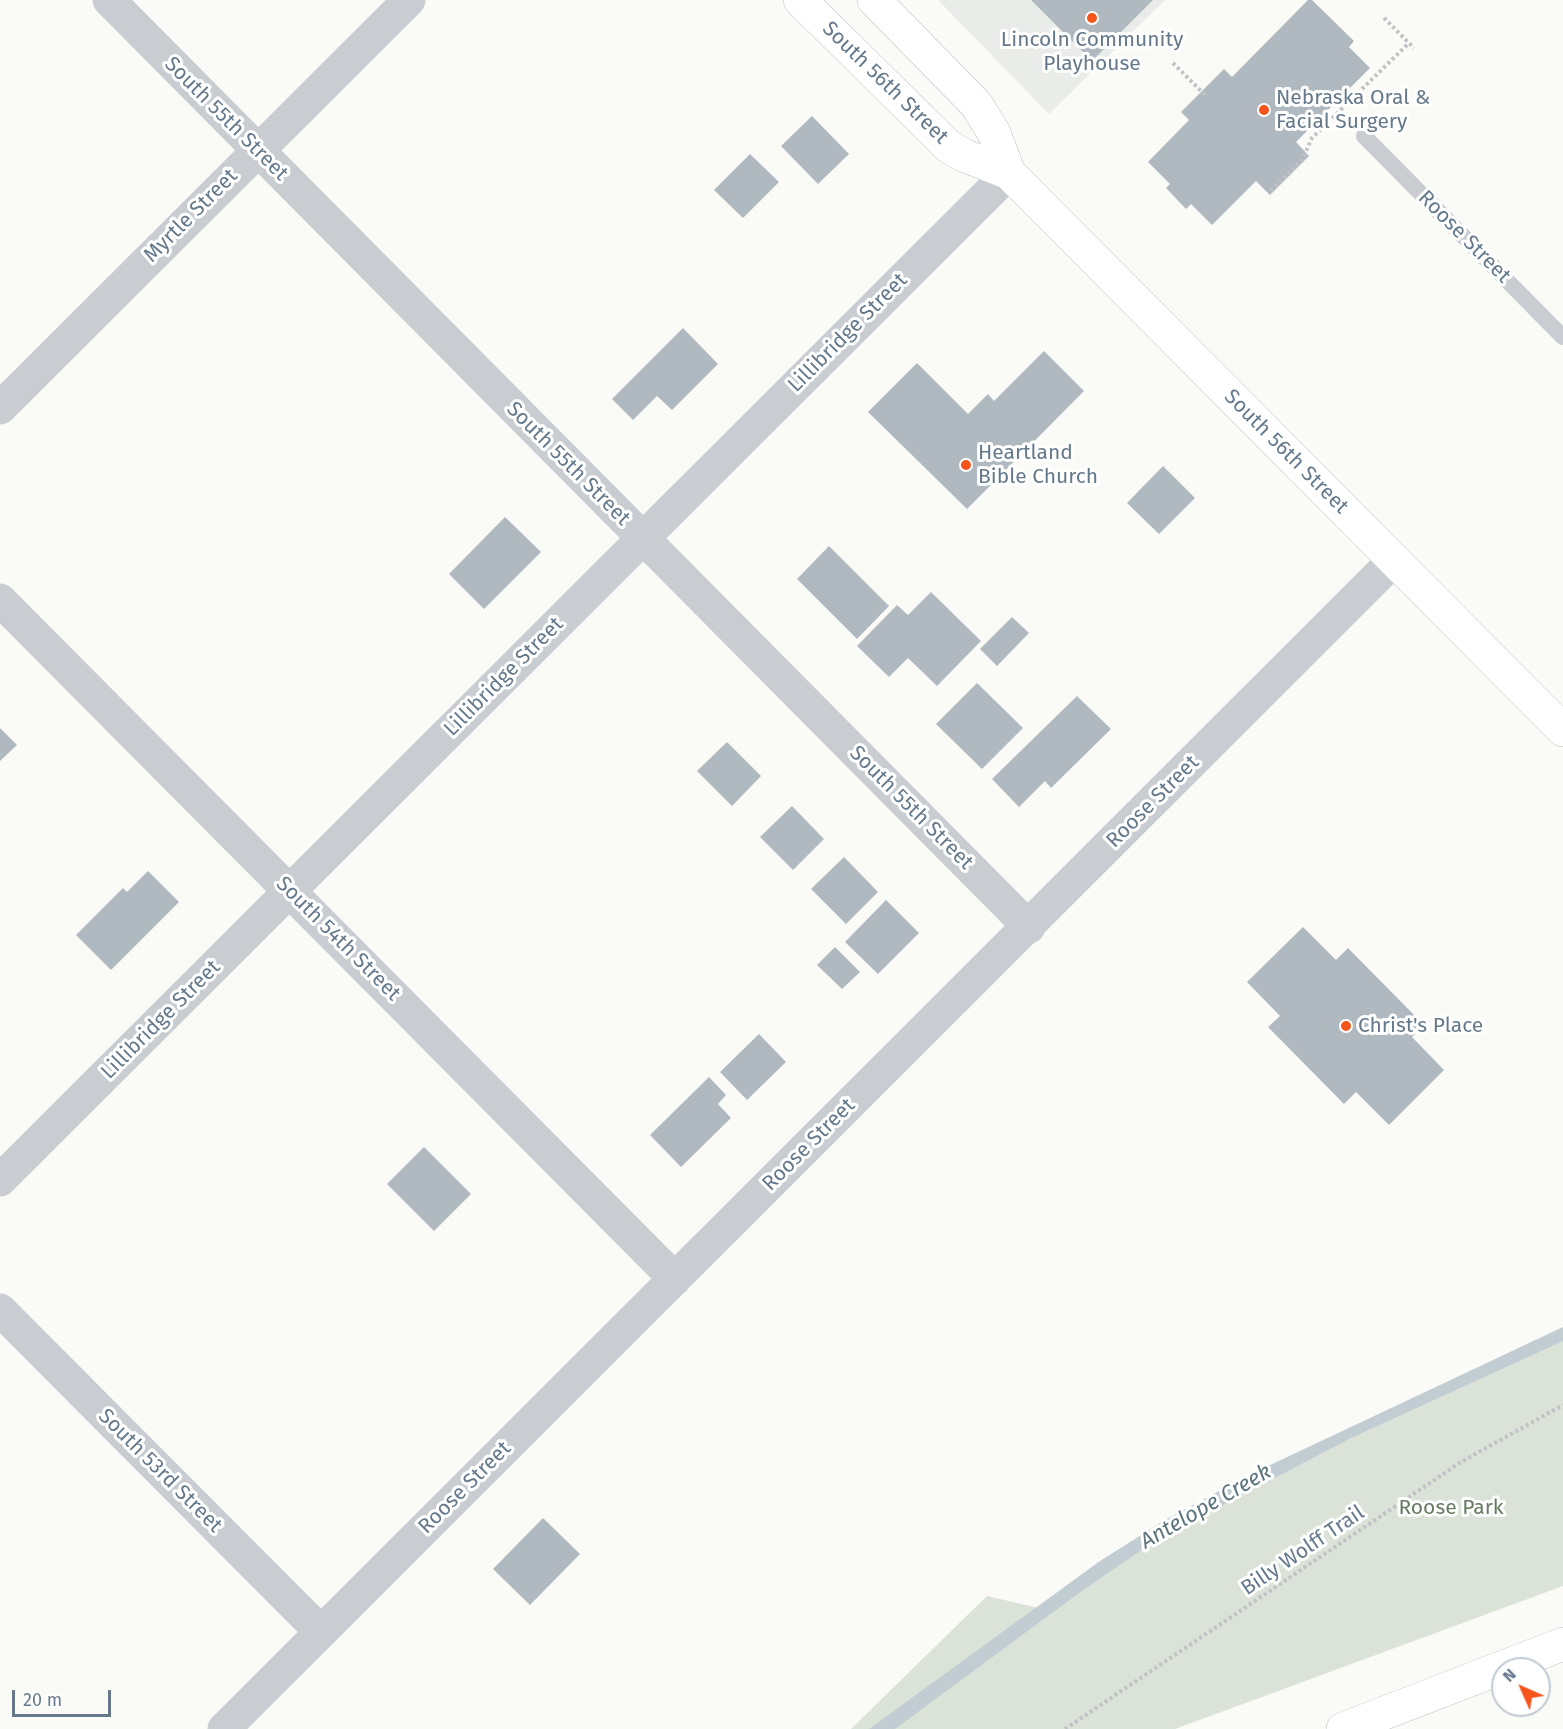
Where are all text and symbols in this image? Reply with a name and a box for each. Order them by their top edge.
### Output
marker: Lincoln Community Playhouse [1085,11,1099,25]
street label: South 56th Street [817,16,953,150]
place label: Lincoln Community Playhouse [1001,27,1183,77]
street label: South 55th Street [159,52,293,186]
place label: Nebraska Oral & Facial Surgery [1276,85,1430,135]
marker: Nebraska Oral & Facial Surgery [1257,103,1271,117]
street label: Myrtle Street [139,164,243,268]
street label: Roose Street [1412,185,1516,289]
street label: Lillibridge Street [783,268,913,398]
street label: South 56th Street [1219,385,1353,519]
street label: South 55th Street [501,397,635,531]
place label: Heartland Bible Church [978,440,1098,490]
marker: Heartland Bible Church [959,458,973,472]
street label: Lillibridge Street [439,612,569,742]
street label: South 55th Street [844,741,978,875]
street label: Roose Street [1101,750,1205,854]
street label: South 54th Street [271,872,405,1006]
street label: Lillibridge Street [96,955,226,1085]
place label: Christ's Place [1358,1013,1483,1039]
marker: Christ's Place [1339,1019,1353,1033]
street label: Roose Street [757,1093,861,1197]
street label: South 53rd Street [93,1404,227,1538]
street label: Roose Street [413,1436,517,1540]
water label: Antelope Creek [1136,1459,1276,1555]
park label: Roose Park [1398,1495,1504,1521]
street label: Billy Wolff Trail [1237,1501,1369,1601]
north arrow [1491,1657,1551,1717]
text: N [1499,1665,1520,1686]
scale bar [15,1678,114,1716]
text: 20 m [23,1689,62,1711]

